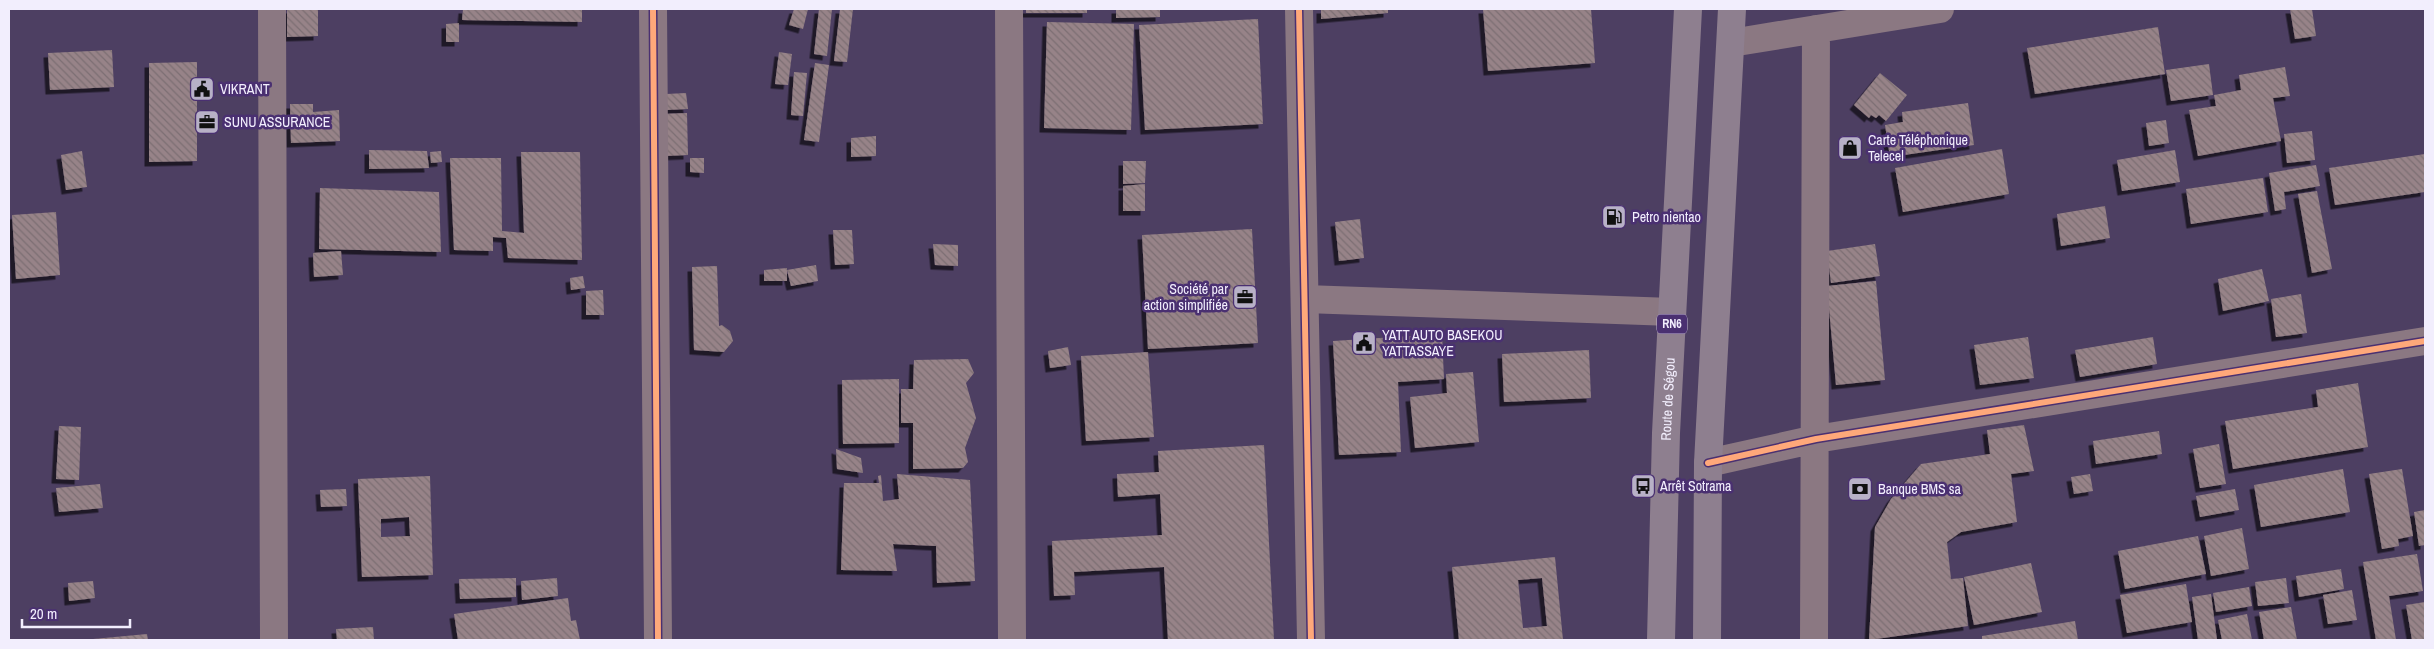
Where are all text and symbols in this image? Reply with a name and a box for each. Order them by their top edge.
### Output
public building icon: VIKRANT [189,76,215,102]
place label: VIKRANT [220,80,270,98]
office icon: SUNU ASSURANCE [194,109,220,135]
place label: SUNU ASSURANCE [224,113,331,131]
place label: Carte Téléphonique Telecel [1868,131,1968,165]
shop icon: Carte Téléphonique Telecel [1837,135,1863,161]
fuel station icon: Petro nientao [1601,204,1627,230]
place label: Petro nientao [1632,208,1701,226]
place label: Société par action simplifiée [1144,280,1228,314]
office icon: Société par action simplifiée [1232,284,1258,310]
road number: RN6 [1657,314,1687,334]
place label: YATT AUTO BASEKOU YATTASSAYE [1382,326,1502,360]
public building icon: YATT AUTO BASEKOU YATTASSAYE [1351,330,1377,356]
street label: Route de Ségou [1657,357,1679,441]
bus stop icon: Arrêt Sotrama [1630,473,1656,499]
bank icon: Banque BMS sa [1847,476,1873,502]
place label: Arrêt Sotrama [1659,477,1732,495]
place label: Banque BMS sa [1878,480,1962,498]
scale bar [22,596,130,628]
text: 20 m [30,603,57,624]

